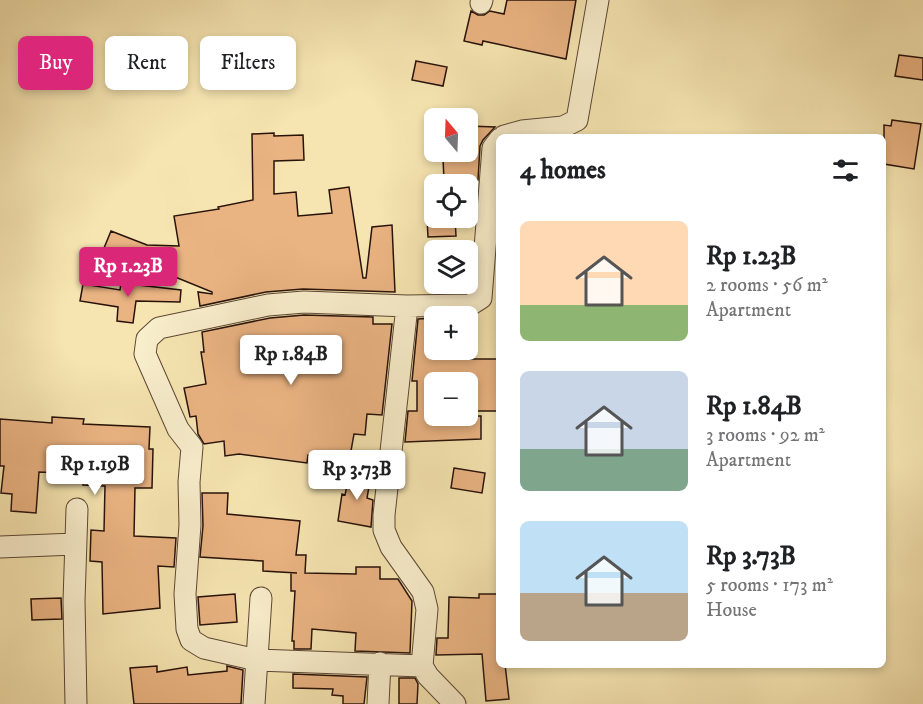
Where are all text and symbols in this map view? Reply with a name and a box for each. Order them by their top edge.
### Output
chip: Buy [18,36,93,90]
chip: Rent [105,36,188,90]
chip: Filters [200,36,296,90]
north arrow [424,108,478,162]
map controls [424,108,478,426]
text: 4 homes [520,154,606,187]
icon: filters [829,154,862,187]
button: locate [424,174,478,228]
button: layers [424,240,478,294]
text: Rp 1.23B [706,240,797,273]
icon: home [568,245,640,317]
pin: Rp 1.23B [66,247,190,298]
text: Rp 1.23B [93,254,163,279]
text: 2 rooms · 56 m² [706,273,828,298]
text: Apartment [706,298,791,323]
button: + [424,306,478,360]
pin: Rp 1.84B [229,335,353,386]
text: Rp 1.84B [254,342,328,367]
button: − [424,372,478,426]
text: Rp 1.84B [706,390,802,423]
icon: home [568,395,640,467]
text: 3 rooms · 92 m² [706,423,825,448]
pin: Rp 1.19B [33,445,157,496]
text: Apartment [706,448,791,473]
pin: Rp 3.73B [295,450,419,501]
text: Rp 1.19B [60,452,130,477]
text: Rp 3.73B [322,457,392,482]
text: Rp 3.73B [706,540,796,573]
icon: home [568,545,640,617]
text: 5 rooms · 173 m² [706,573,833,598]
text: House [706,598,757,623]

